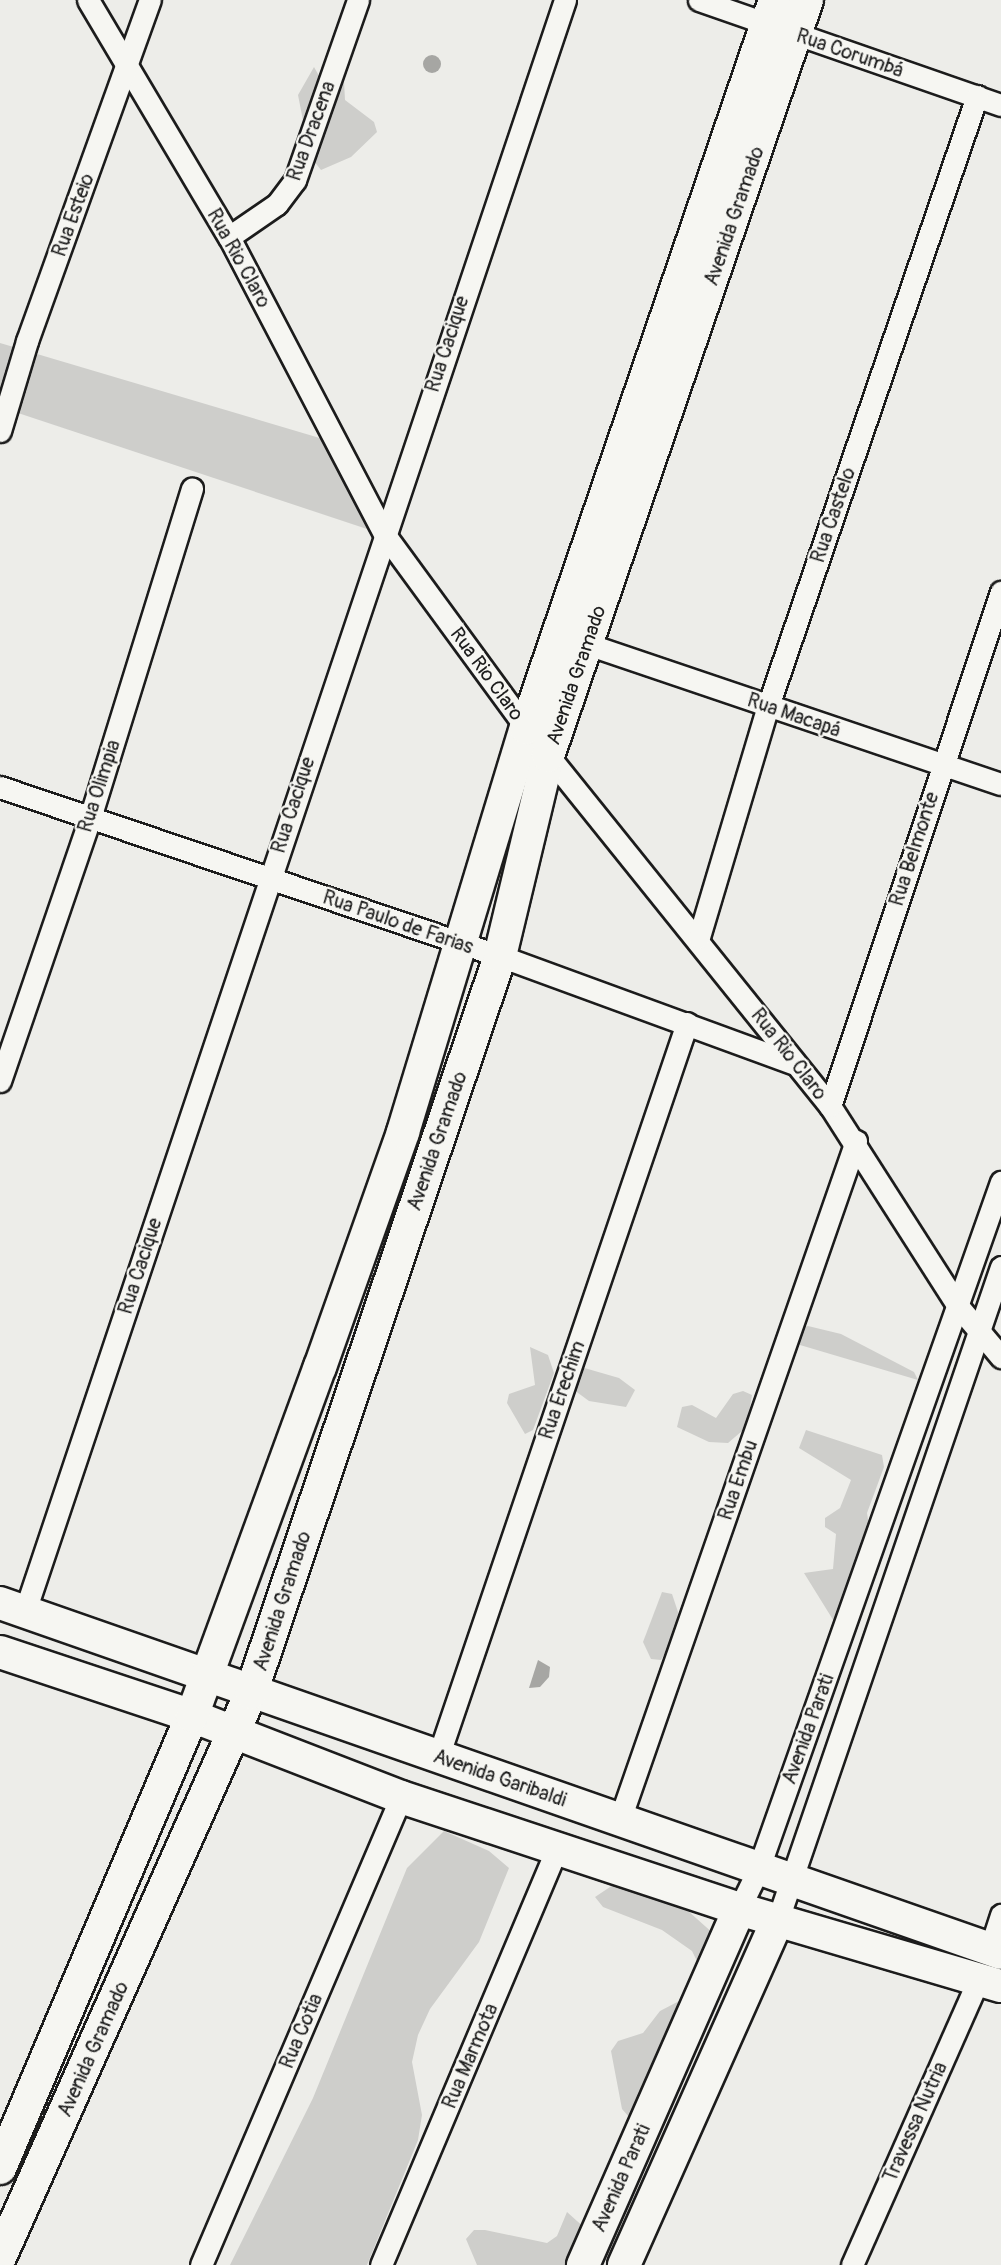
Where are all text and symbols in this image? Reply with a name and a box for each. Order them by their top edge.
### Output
street label: Rua Corumbá [793,23,907,83]
street label: Rua Dracena [282,78,340,184]
street label: Avenida Gramado [699,143,769,289]
street label: Rua Esteio [47,170,99,260]
street label: Rua Rio Claro [202,204,276,312]
street label: Rua Cacique [420,293,474,395]
street label: Rua Castelo [805,464,861,566]
street label: Avenida Gramado [541,602,611,748]
street label: Rua Rio Claro [445,623,529,725]
street label: Rua Macapá [744,688,844,742]
street label: Rua Olimpia [73,737,125,835]
street label: Rua Cacique [266,754,320,856]
street label: Rua Belmonte [884,789,944,909]
street label: Rua Paulo de Farias [320,885,476,959]
street label: Rua Rio Claro [746,1004,832,1104]
street label: Avenida Gramado [402,1068,472,1214]
street label: Rua Cacique [113,1215,167,1317]
street label: Rua Erechim [534,1337,590,1443]
street label: Rua Embu [713,1437,763,1523]
street label: Avenida Gramado [248,1528,316,1674]
street label: Avenida Parati [777,1671,839,1787]
street label: Avenida Garibaldi [430,1744,570,1812]
street label: Avenida Gramado [52,1978,134,2120]
street label: Rua Cotia [274,1990,328,2072]
street label: Rua Marmota [437,2000,503,2112]
street label: Travessa Nutria [878,2058,952,2186]
street label: Avenida Parati [587,2120,655,2236]

